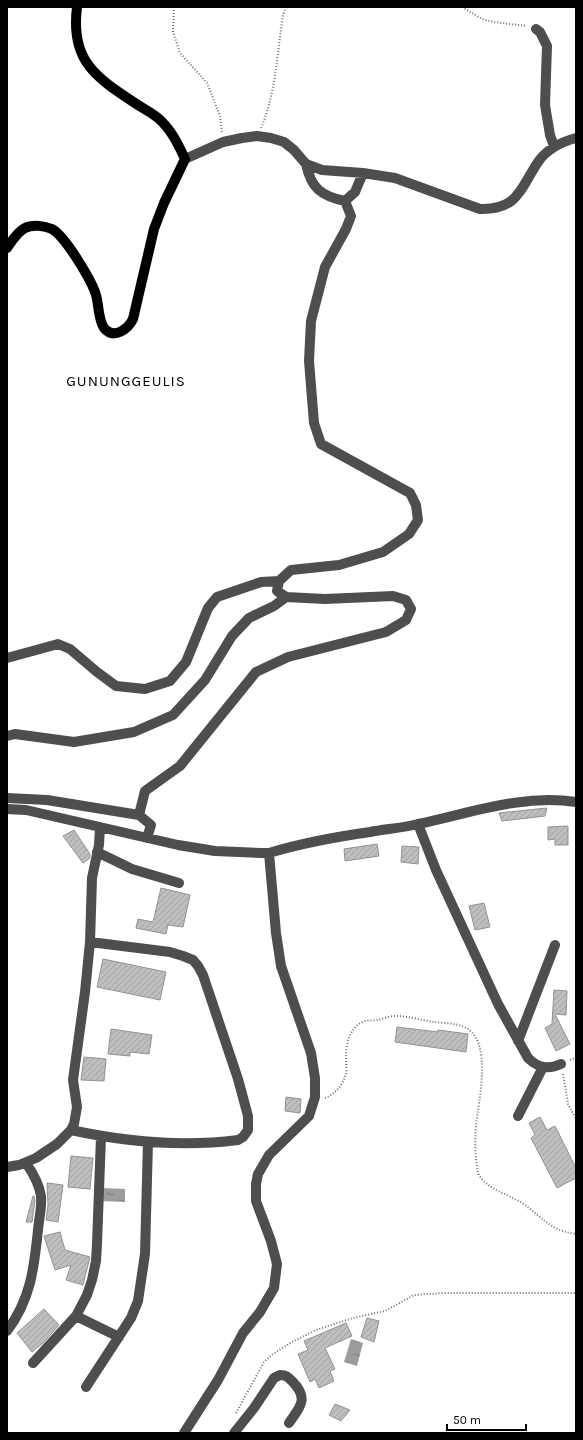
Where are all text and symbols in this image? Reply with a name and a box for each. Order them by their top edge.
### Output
district label: GUNUNGGEULIS [66,372,186,390]
scale bar [447,1406,526,1432]
text: 50 m [453,1413,481,1427]

